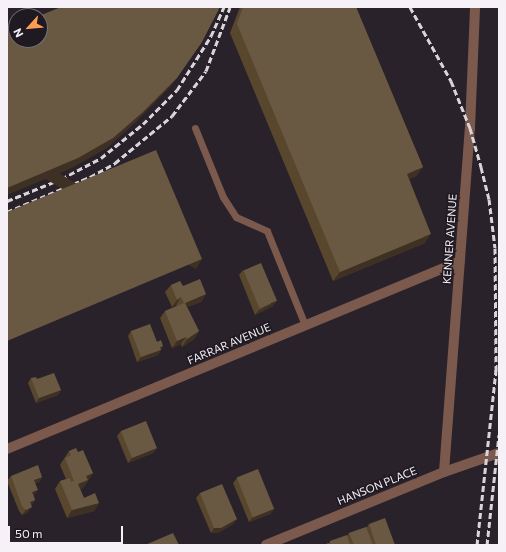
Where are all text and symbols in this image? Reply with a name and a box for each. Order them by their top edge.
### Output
north arrow [8,8,48,48]
text: N [10,27,25,40]
street label: KENNER AVENUE [440,194,460,284]
street label: FARRAR AVENUE [185,321,273,367]
street label: HANSON PLACE [335,464,419,508]
scale bar [10,518,125,544]
text: 50 m [15,526,43,540]

